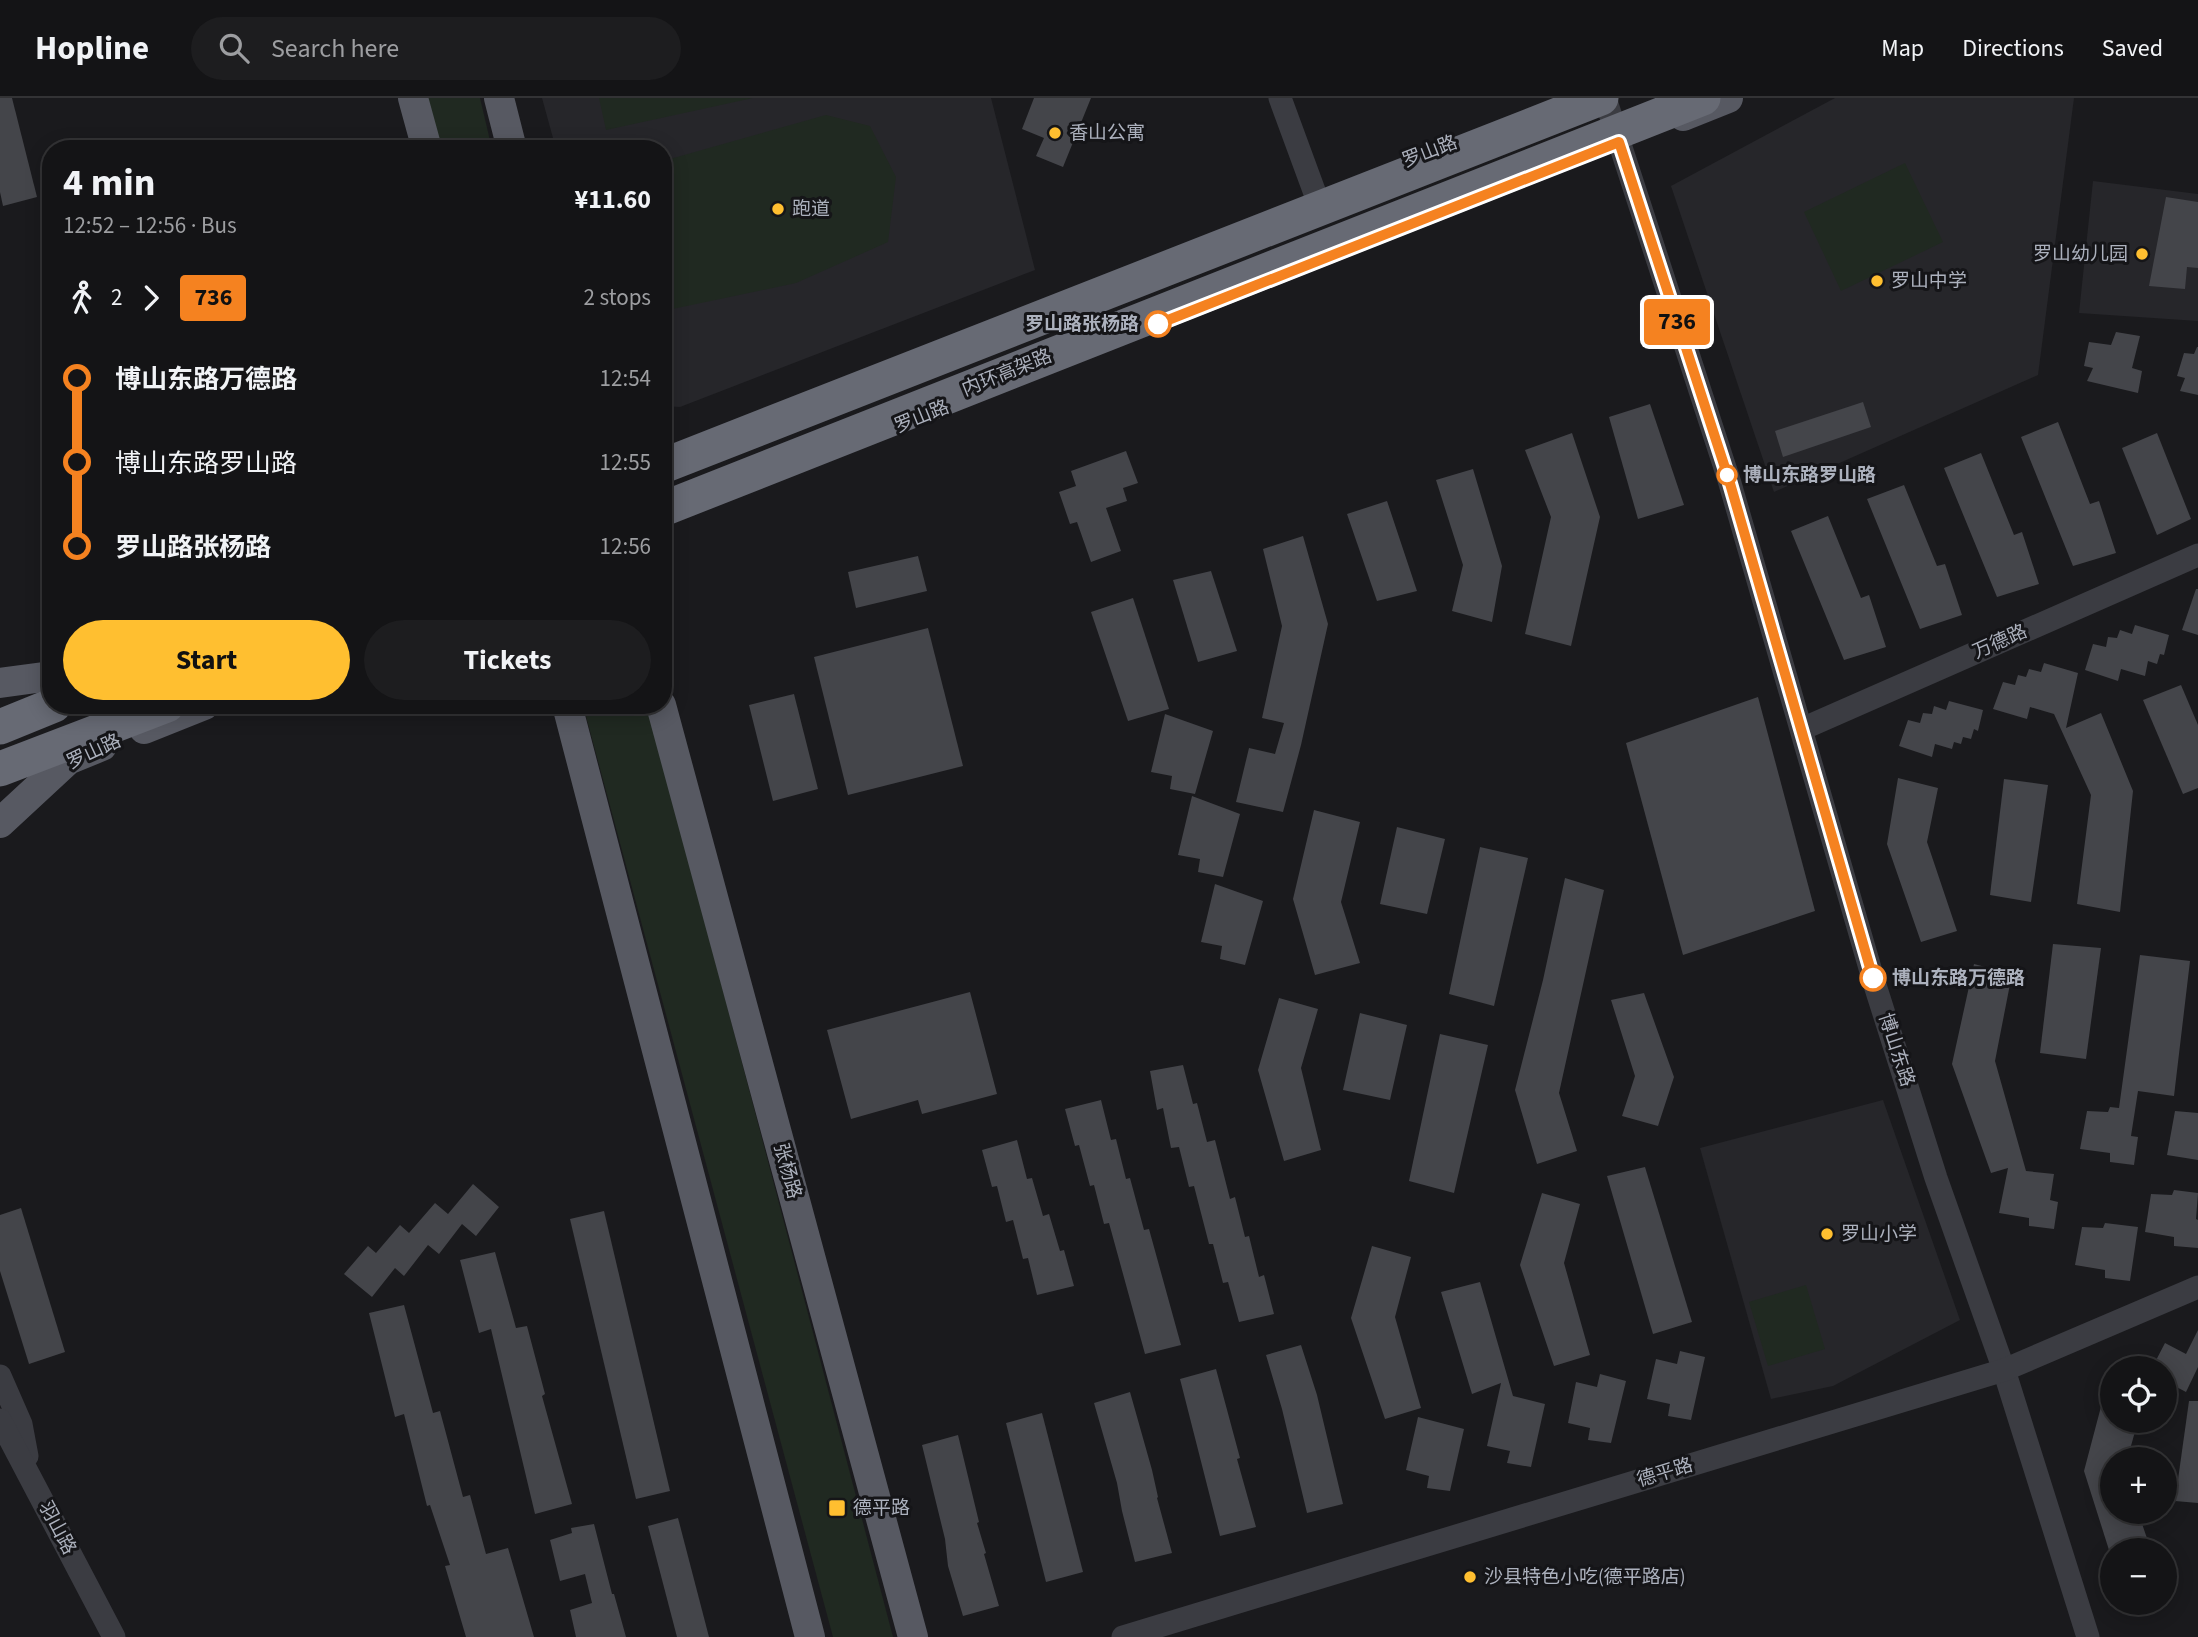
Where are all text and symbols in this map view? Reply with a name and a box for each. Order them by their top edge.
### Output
search box [191,17,681,80]
text: Hopline [35,25,149,72]
icon: search [215,29,253,67]
text: Search here [271,30,399,67]
text: Map [1881,31,1924,66]
text: Directions [1962,31,2064,66]
text: Saved [2102,31,2163,66]
place label: 香山公寓 [1069,120,1145,147]
marker: 香山公寓 [1047,125,1063,141]
street label: 罗山路 [1399,129,1461,175]
text: 4 min [63,156,155,210]
text: ¥11.60 [575,181,651,218]
place label: 跑道 [792,196,830,223]
marker: 跑道 [770,201,786,217]
text: 12:52 – 12:56 · Bus [63,209,237,242]
place label: 罗山幼儿园 [2033,241,2128,268]
marker: 罗山幼儿园 [2134,246,2150,262]
place label: 罗山中学 [1891,268,1967,295]
marker: 罗山中学 [1869,273,1885,289]
icon: walk [63,279,101,317]
icon: forward [132,279,170,317]
text: 736 [194,280,232,315]
text: 2 [111,281,122,314]
text: 2 stops [584,281,651,314]
line badge: 736 [1637,299,1717,345]
text: 736 [1658,304,1696,339]
place label: 罗山路张杨路 [1025,311,1139,338]
marker: 罗山路张杨路 [1145,311,1171,337]
street label: 内环高架路 [958,343,1056,403]
text: 博山东路万德路 [115,361,297,398]
text: 12:54 [600,362,651,395]
street label: 罗山路 [891,394,953,440]
text: 博山东路罗山路 [115,445,297,482]
text: 12:55 [600,446,651,479]
place label: 博山东路罗山路 [1743,462,1876,489]
marker: 博山东路罗山路 [1717,465,1737,485]
text: 罗山路张杨路 [115,529,271,566]
text: 12:56 [600,530,651,563]
street label: 万德路 [1968,618,2032,666]
button: Start [63,620,350,700]
button: Tickets [364,620,651,700]
street label: 罗山路 [62,728,126,776]
marker: 博山东路万德路 [1860,965,1886,991]
place label: 博山东路万德路 [1892,965,2025,992]
street label: 博山东路 [1871,1010,1921,1090]
street label: 张杨路 [767,1140,807,1202]
place label: 罗山小学 [1841,1221,1917,1248]
marker: 罗山小学 [1819,1226,1835,1242]
map controls [2100,1356,2177,1615]
button: locate [2100,1356,2177,1433]
button: + [2100,1447,2177,1524]
street label: 德平路 [1634,1452,1696,1494]
place label: 德平路 [853,1495,910,1522]
street label: 羽山路 [32,1496,82,1560]
marker: 德平路 [827,1498,847,1518]
button: − [2100,1538,2177,1615]
place label: 沙县特色小吃(德平路店) [1484,1564,1686,1591]
marker: 沙县特色小吃(德平路店) [1462,1569,1478,1585]

